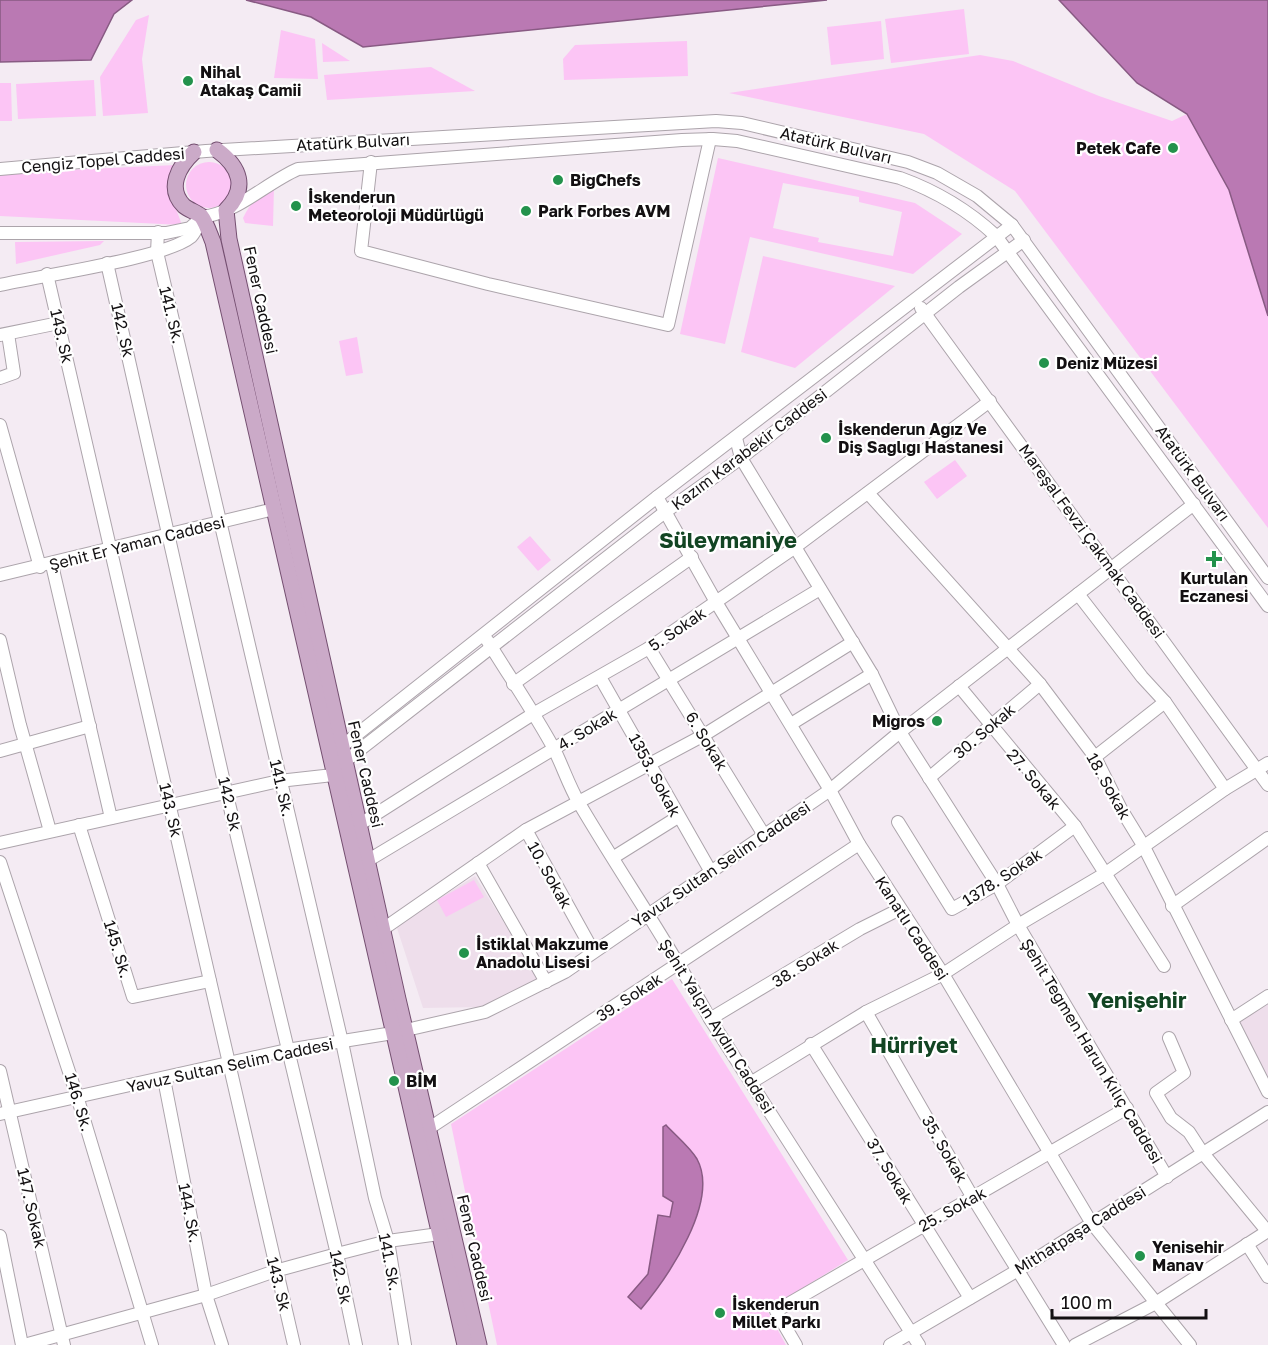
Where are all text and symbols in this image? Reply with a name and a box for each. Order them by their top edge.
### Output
place label: Nihal Atakaş Camii [200,62,301,100]
marker: Nihal Atakaş Camii [181,74,195,88]
street label: Atatürk Bulvarı [778,122,894,168]
street label: Atatürk Bulvarı [296,129,410,155]
place label: Petek Cafe [1076,138,1161,158]
marker: Petek Cafe [1166,141,1180,155]
street label: Cengiz Topel Caddesi [20,143,186,177]
place label: BigChefs [570,170,641,190]
marker: BigChefs [551,173,565,187]
place label: İskenderun Meteoroloji Müdürlüğü [308,187,484,225]
marker: İskenderun Meteoroloji Müdürlüğü [289,199,303,213]
place label: Park Forbes AVM [538,201,671,221]
marker: Park Forbes AVM [519,204,533,218]
street label: Fener Caddesi [240,244,282,356]
street label: 141. Sk. [155,284,189,346]
street label: 142. Sk [107,301,139,359]
street label: 143. Sk [46,307,78,365]
place label: Deniz Müzesi [1056,353,1158,373]
marker: Deniz Müzesi [1037,356,1051,370]
street label: Kazım Karabekir Caddesi [667,384,831,514]
place label: İskenderun Ağız Ve Diş Sağlığı Hastanesi [838,419,1003,457]
street label: Atatürk Bulvarı [1151,421,1235,525]
marker: İskenderun Ağız Ve Diş Sağlığı Hastanesi [819,431,833,445]
street label: Mareşal Fevzi Çakmak Caddesi [1015,440,1169,642]
street label: Şehit Er Yaman Caddesi [47,511,227,575]
district label: Süleymaniye [659,526,797,553]
marker: Kurtulan Eczanesi [1207,552,1221,566]
place label: Kurtulan Eczanesi [1179,568,1249,606]
street label: 5. Sokak [645,603,709,655]
street label: 30. Sokak [949,699,1019,763]
street label: 4. Sokak [554,704,620,754]
street label: 6. Sokak [682,708,732,774]
place label: Migros [872,711,925,731]
marker: Migros [930,714,944,728]
street label: Fener Caddesi [344,718,388,830]
street label: 1353. Sokak [625,730,685,820]
street label: 27. Sokak [1003,744,1065,814]
street label: 18. Sokak [1083,749,1135,823]
street label: 141. Sk. [266,757,298,819]
street label: 142. Sk [214,775,246,833]
street label: 143. Sk [155,781,187,839]
street label: Yavuz Sultan Selim Caddesi [628,797,814,931]
street label: 10. Sokak [523,838,577,912]
street label: 1378. Sokak [958,844,1046,910]
street label: Kanatlı Caddesi [871,872,953,984]
street label: 145. Sk. [100,917,136,981]
place label: İstiklal Makzume Anadolu Lisesi [476,934,608,972]
street label: Şehit Yalçın Aydın Caddesi [655,935,779,1117]
street label: 38. Sokak [768,935,842,991]
street label: Şehit Teğmen Harun Kılıç Caddesi [1017,935,1167,1167]
marker: İstiklal Makzume Anadolu Lisesi [457,946,471,960]
street label: 39. Sokak [592,968,666,1026]
district label: Yenişehir [1088,986,1187,1013]
district label: Hürriyet [870,1031,958,1058]
street label: Yavuz Sultan Selim Caddesi [125,1033,335,1097]
street label: 146. Sk. [61,1070,97,1134]
place label: BİM [406,1071,437,1091]
marker: BİM [387,1074,401,1088]
street label: 35. Sokak [918,1112,972,1186]
street label: 37. Sokak [863,1134,917,1208]
street label: 147. Sokak [13,1166,51,1250]
street label: 144. Sk. [174,1181,206,1245]
street label: Mithatpaşa Caddesi [1010,1181,1150,1279]
street label: 25. Sokak [915,1182,989,1236]
street label: Fener Caddesi [453,1192,497,1304]
street label: 141. Sk. [375,1231,405,1293]
place label: Yenisehir Manav [1152,1237,1224,1275]
street label: 142. Sk [326,1248,356,1306]
marker: Yenisehir Manav [1133,1249,1147,1263]
street label: 143. Sk [263,1255,295,1313]
scale bar [1052,1282,1206,1320]
text: 100 m [1061,1291,1112,1313]
place label: İskenderun Millet Parkı [732,1294,821,1332]
marker: İskenderun Millet Parkı [713,1306,727,1320]

